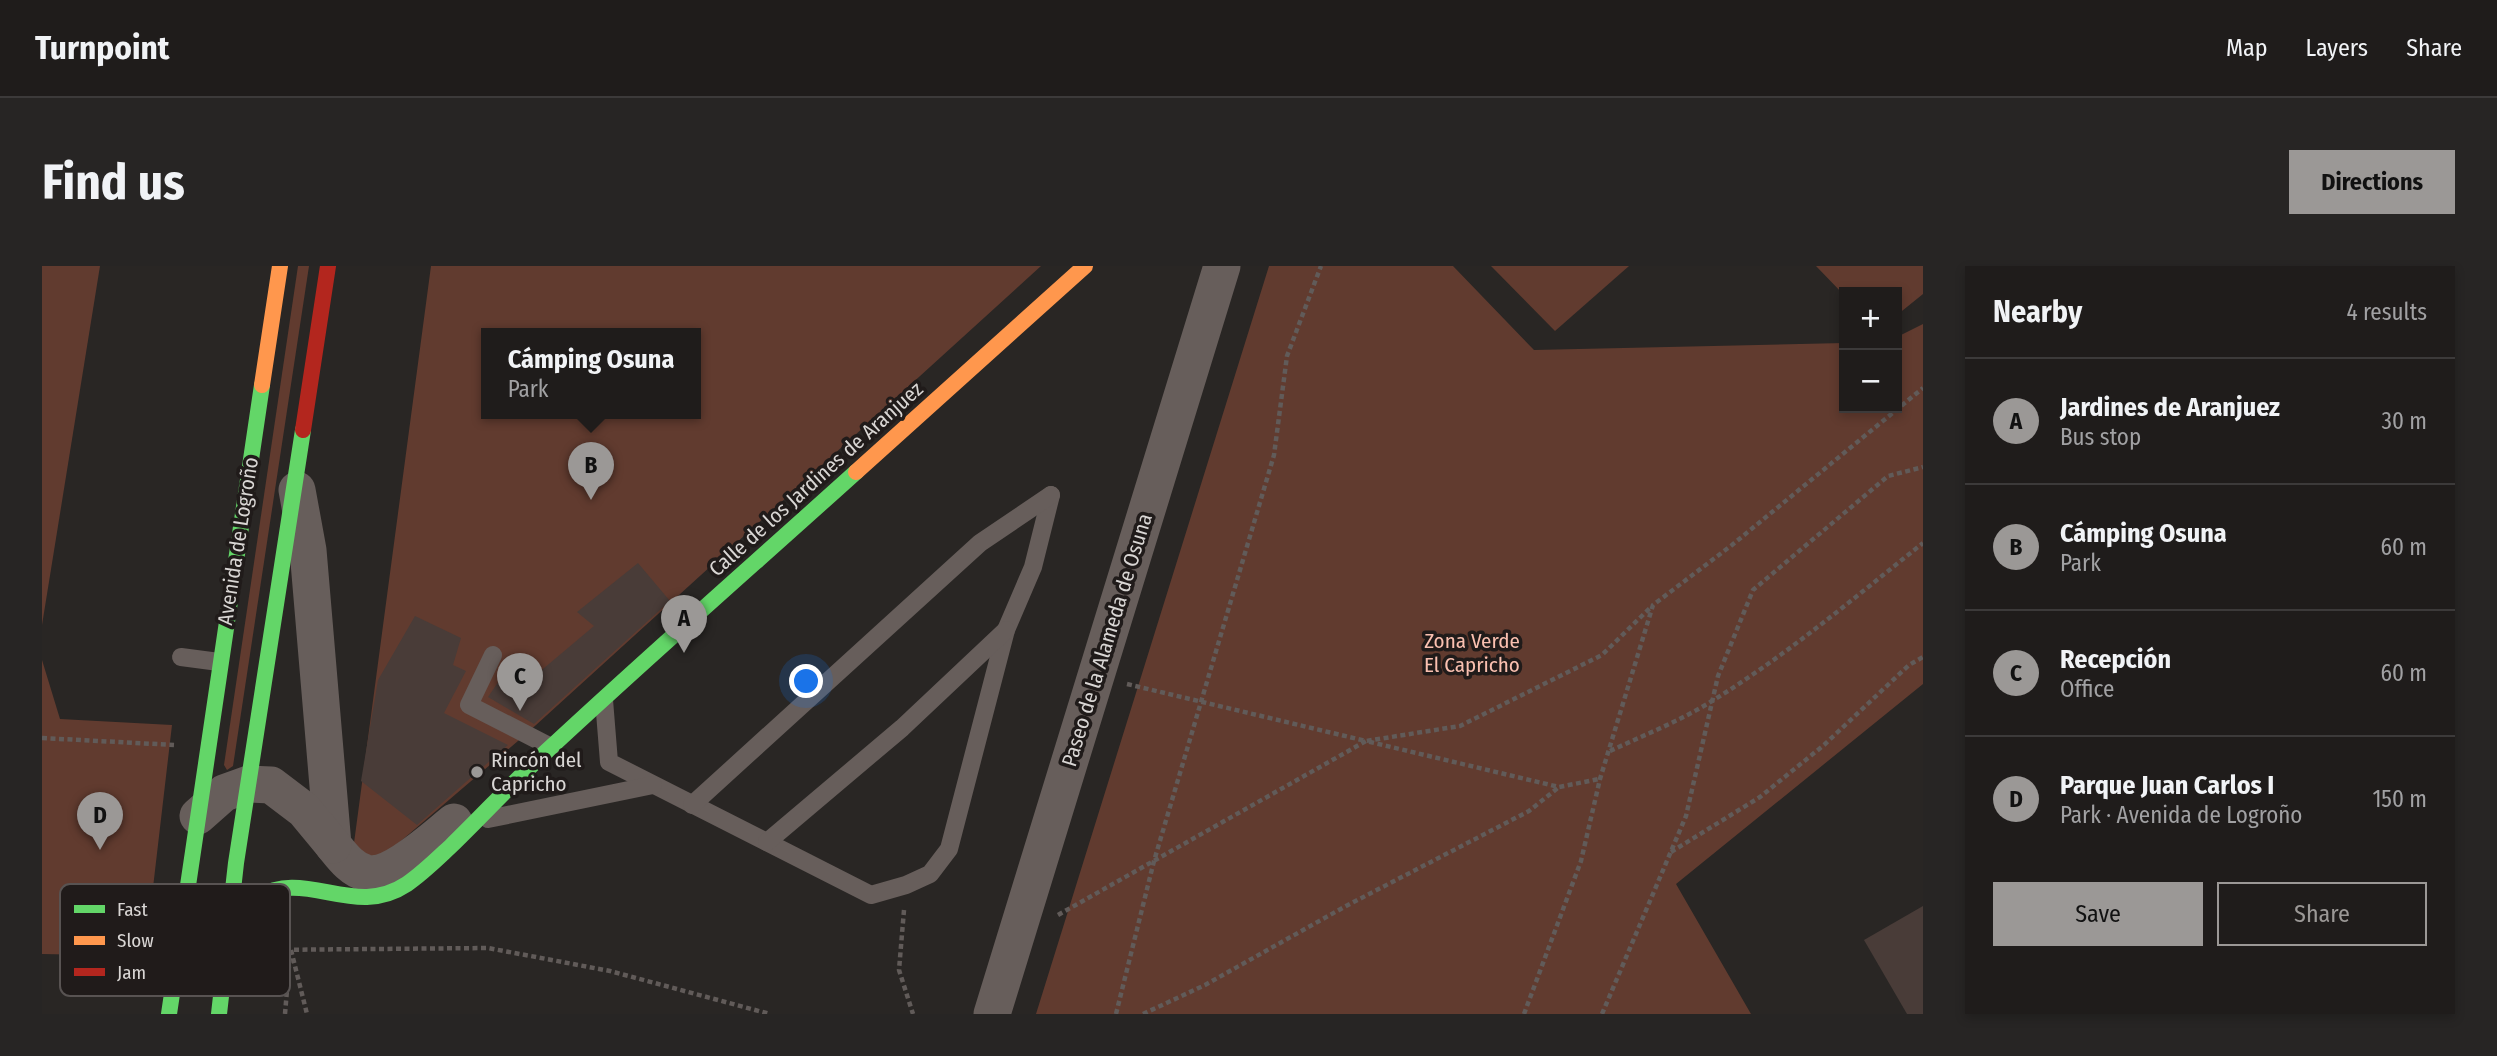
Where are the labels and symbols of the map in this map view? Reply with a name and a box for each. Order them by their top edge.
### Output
street label: Calle de los Jardines de Aranjuez [704,376,928,582]
pin: B [568,442,614,500]
street label: Avenida de Logroño [212,455,264,627]
street label: Paseo de la Alameda de Osuna [1056,510,1158,770]
pin: A [661,595,707,653]
park label: Zona Verde El Capricho [1424,628,1520,678]
pin: C [497,653,543,711]
your location [789,664,823,698]
place label: Rincón del Capricho [491,747,582,797]
marker: Rincón del Capricho [469,764,485,780]
pin: D [77,792,123,850]
legend [60,884,290,996]
text: Fast [117,898,148,921]
text: Slow [117,929,154,952]
text: Jam [117,961,146,984]

